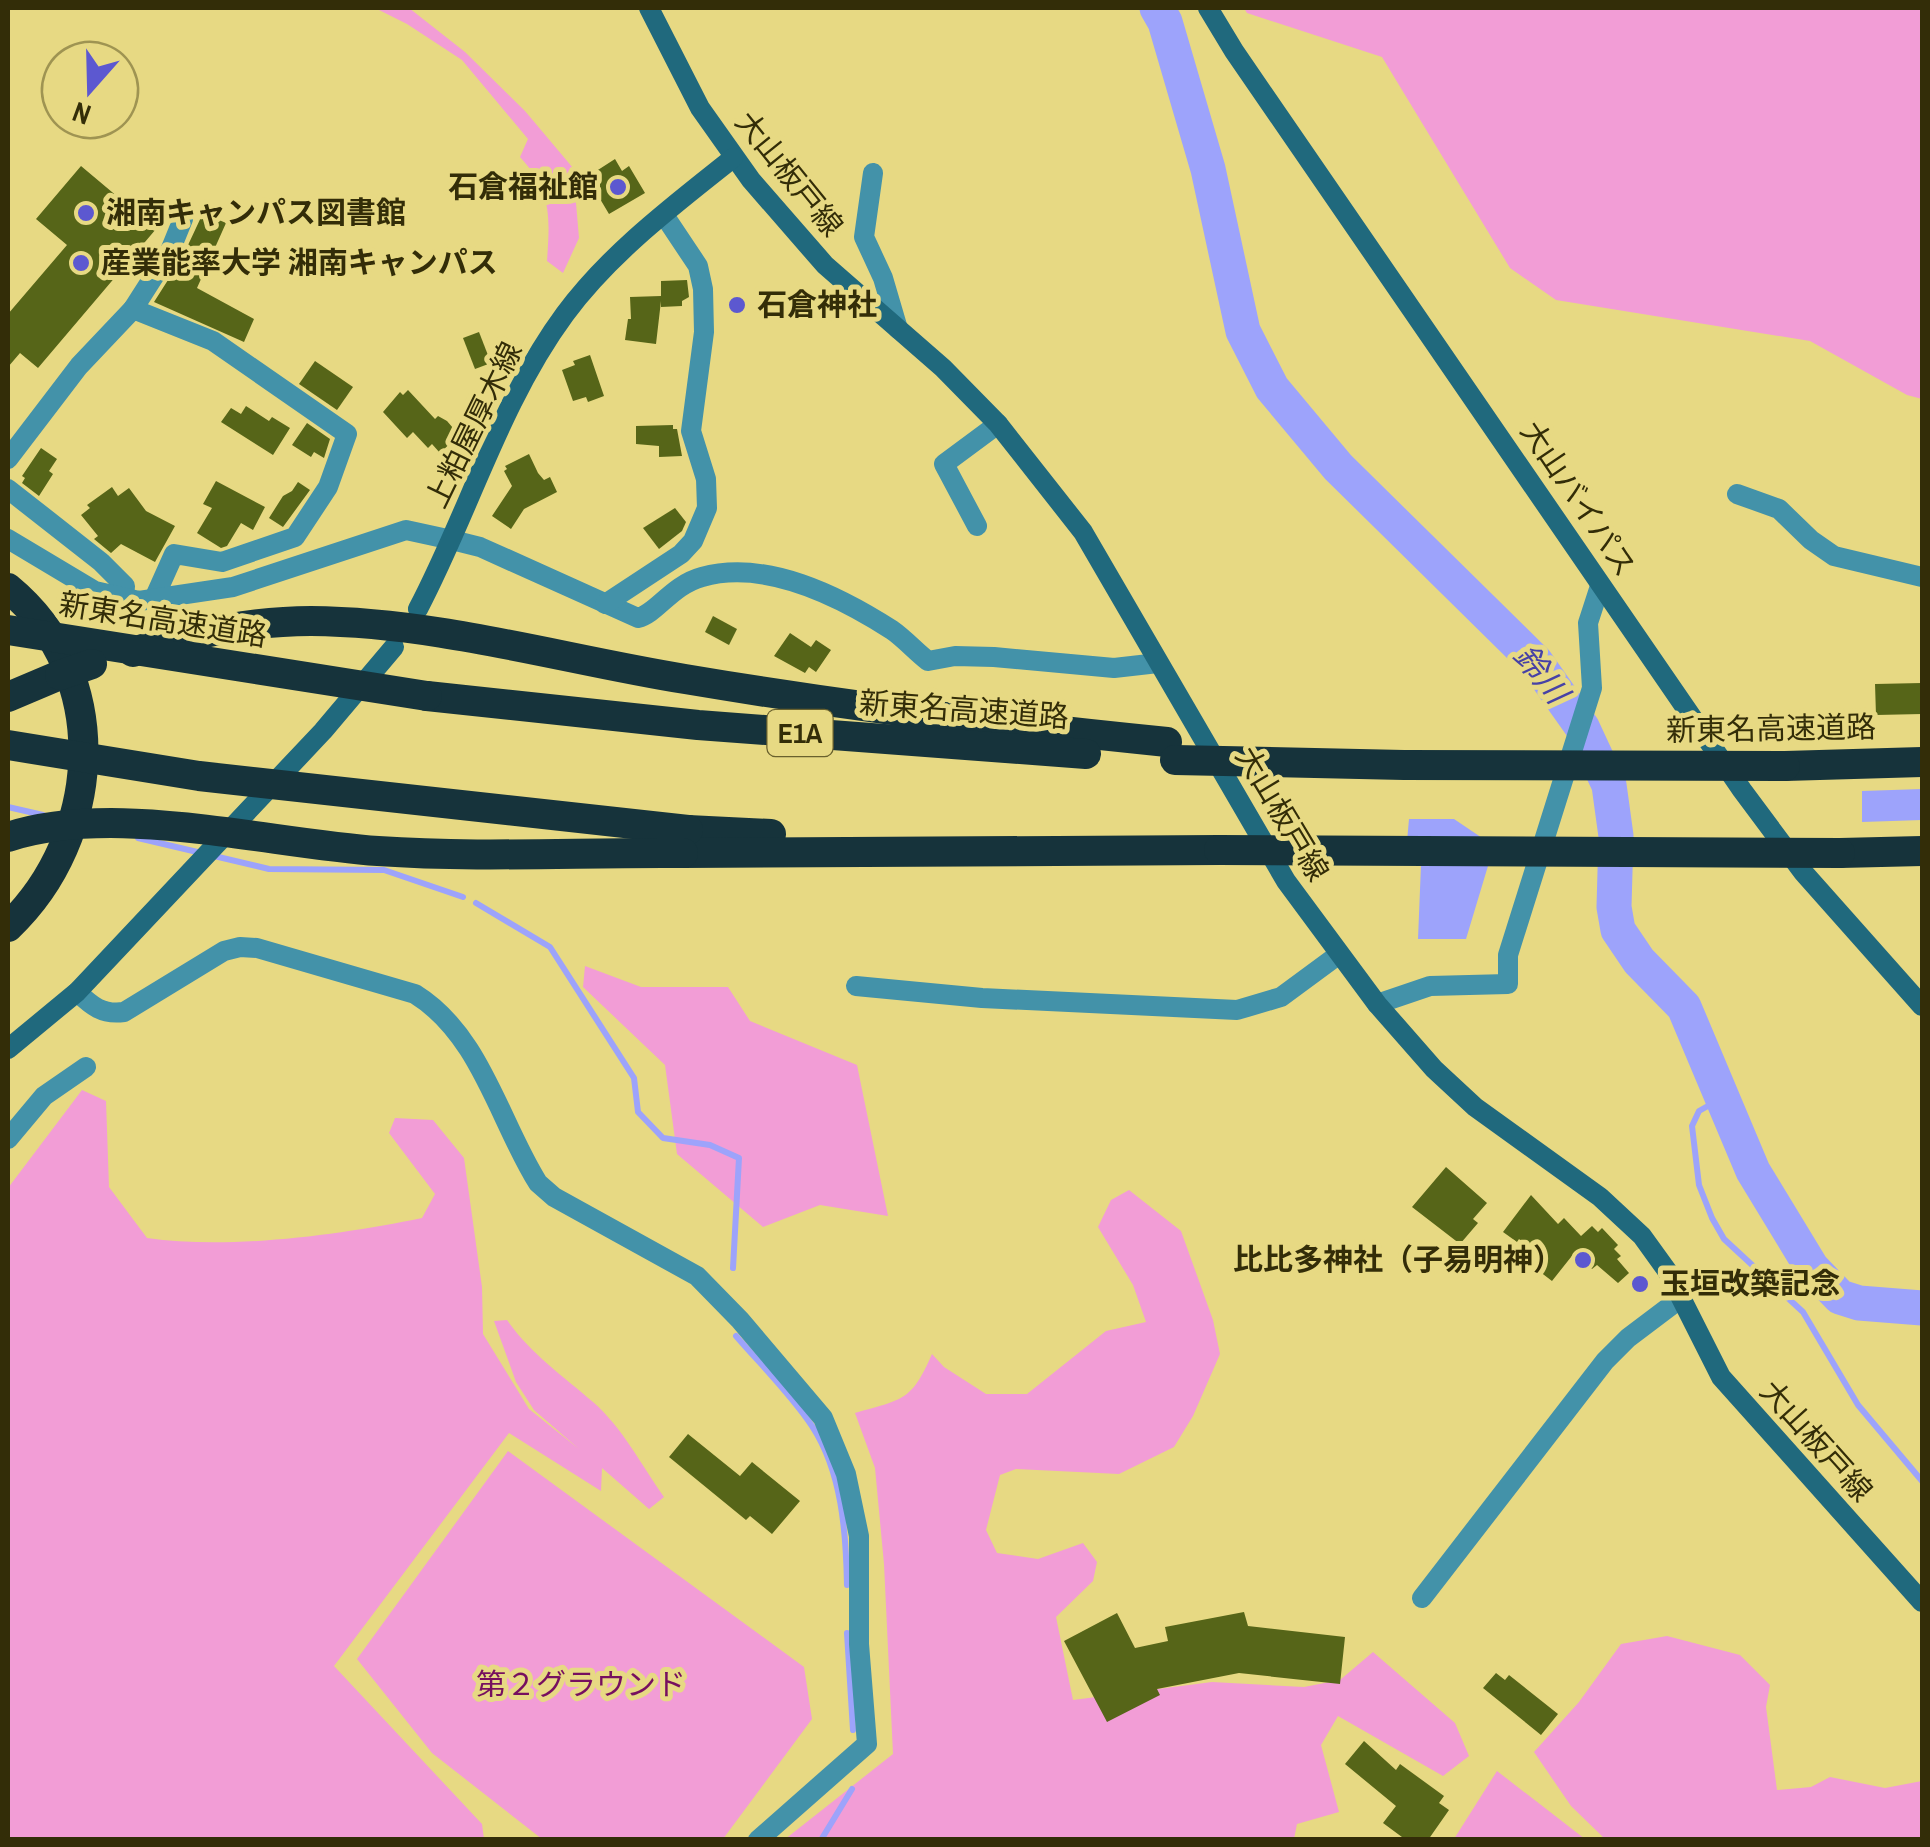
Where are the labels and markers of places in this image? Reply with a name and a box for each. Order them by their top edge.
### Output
place label: 石倉福祉館 [448,166,598,206]
marker: 石倉福祉館 [607,176,629,198]
place label: 湘南キャンパス図書館 [106,192,406,232]
marker: 湘南キャンパス図書館 [75,202,97,224]
place label: 産業能率大学 湘南キャンパス [101,242,498,282]
marker: 産業能率大学 湘南キャンパス [70,252,92,274]
place label: 石倉神社 [757,284,877,324]
marker: 石倉神社 [726,294,748,316]
place label: 比比多神社（子易明神） [1233,1239,1563,1279]
marker: 比比多神社（子易明神） [1572,1249,1594,1271]
place label: 玉垣改築記念 [1660,1263,1840,1303]
marker: 玉垣改築記念 [1629,1273,1651,1295]

